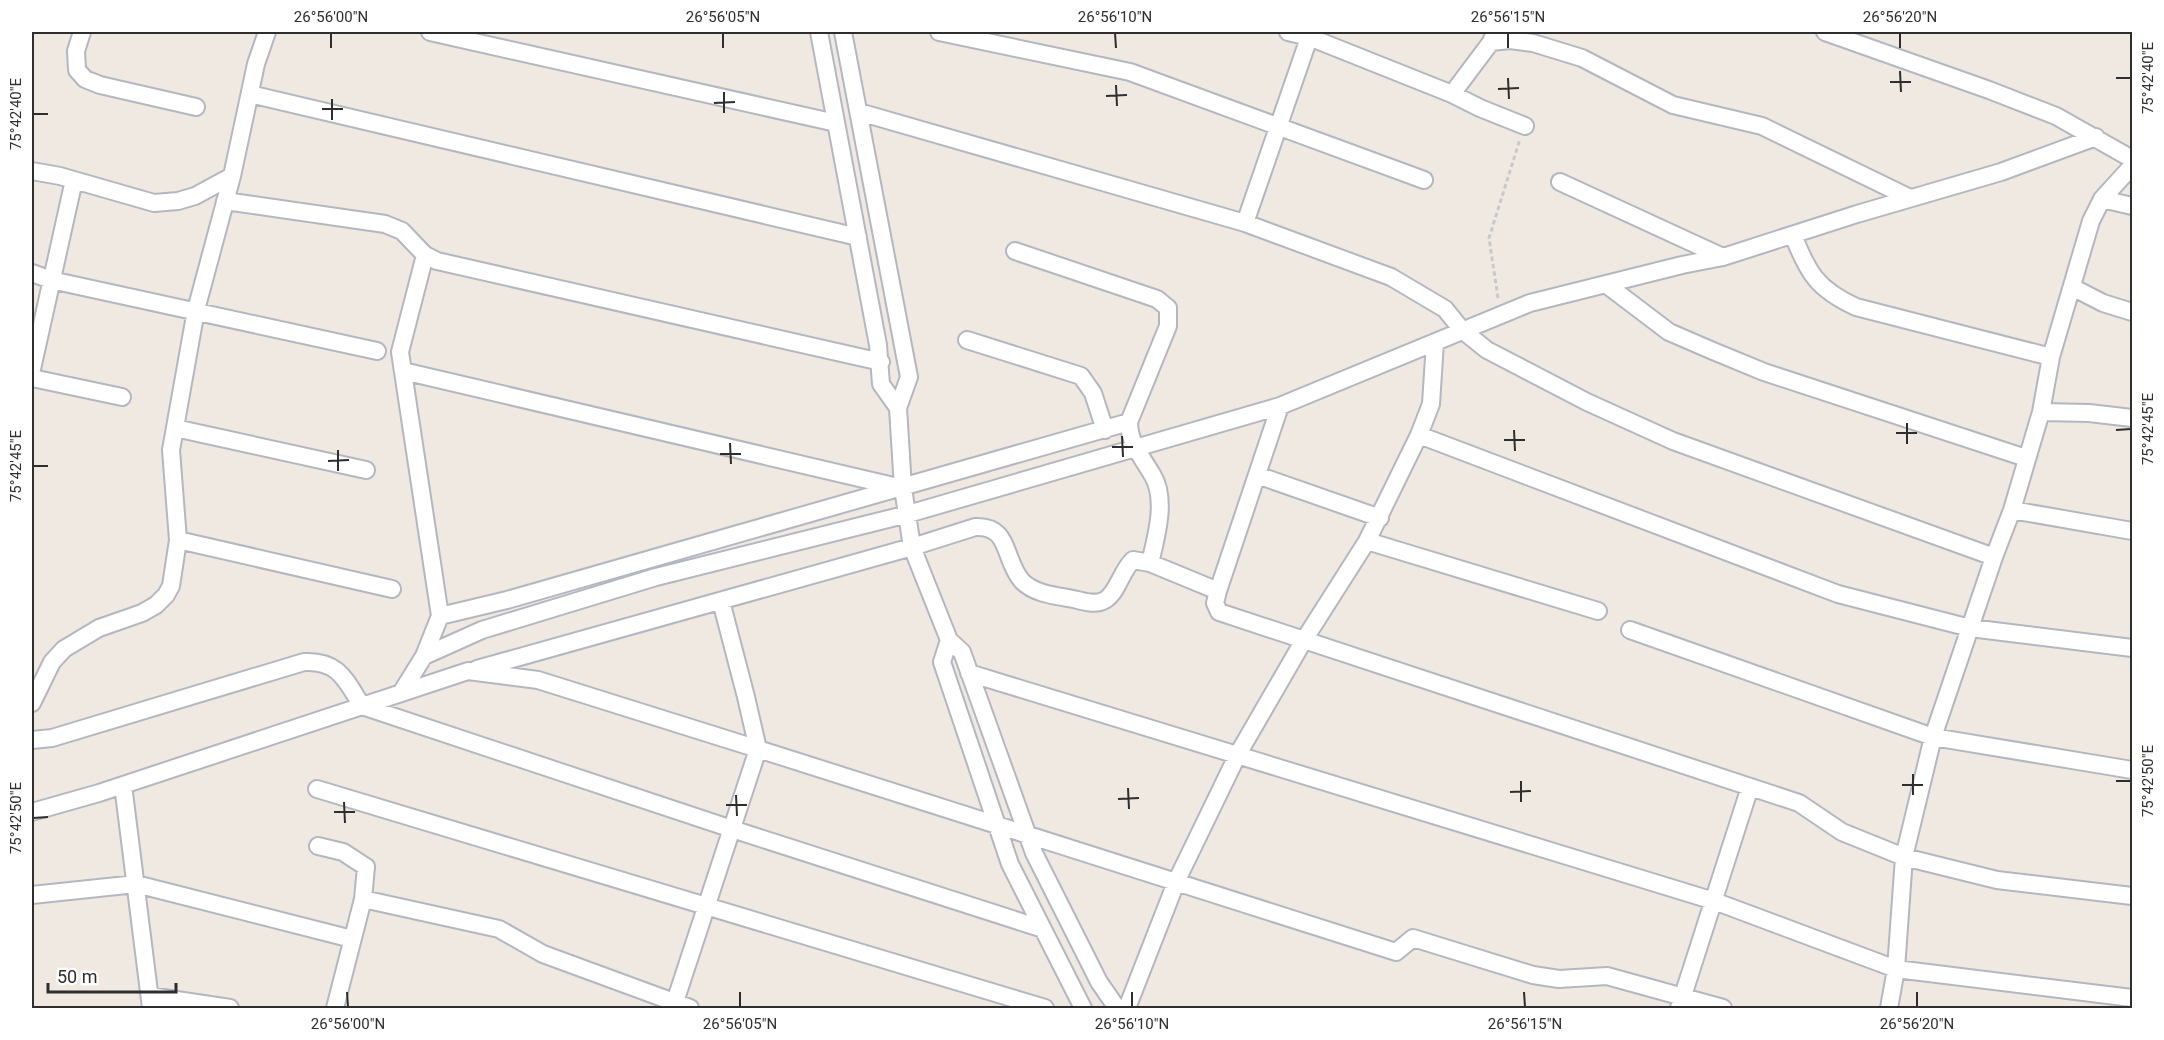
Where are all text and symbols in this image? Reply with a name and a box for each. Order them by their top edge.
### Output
text: 26°56'00"N [294,8,368,26]
text: 26°56'05"N [686,8,760,26]
text: 26°56'10"N [1078,8,1152,26]
text: 26°56'15"N [1471,8,1545,26]
text: 26°56'20"N [1863,8,1937,26]
text: 75°42'40"E [2139,41,2157,114]
text: 75°42'40"E [7,77,25,150]
text: 75°42'45"E [2139,392,2157,465]
text: 75°42'45"E [7,429,25,502]
text: 75°42'50"E [2139,744,2157,817]
text: 75°42'50"E [7,781,25,854]
scale bar [48,956,176,994]
text: 50 m [57,966,97,987]
text: 26°56'00"N [311,1015,385,1033]
text: 26°56'05"N [703,1015,777,1033]
text: 26°56'10"N [1095,1015,1169,1033]
text: 26°56'15"N [1488,1015,1562,1033]
text: 26°56'20"N [1880,1015,1954,1033]

